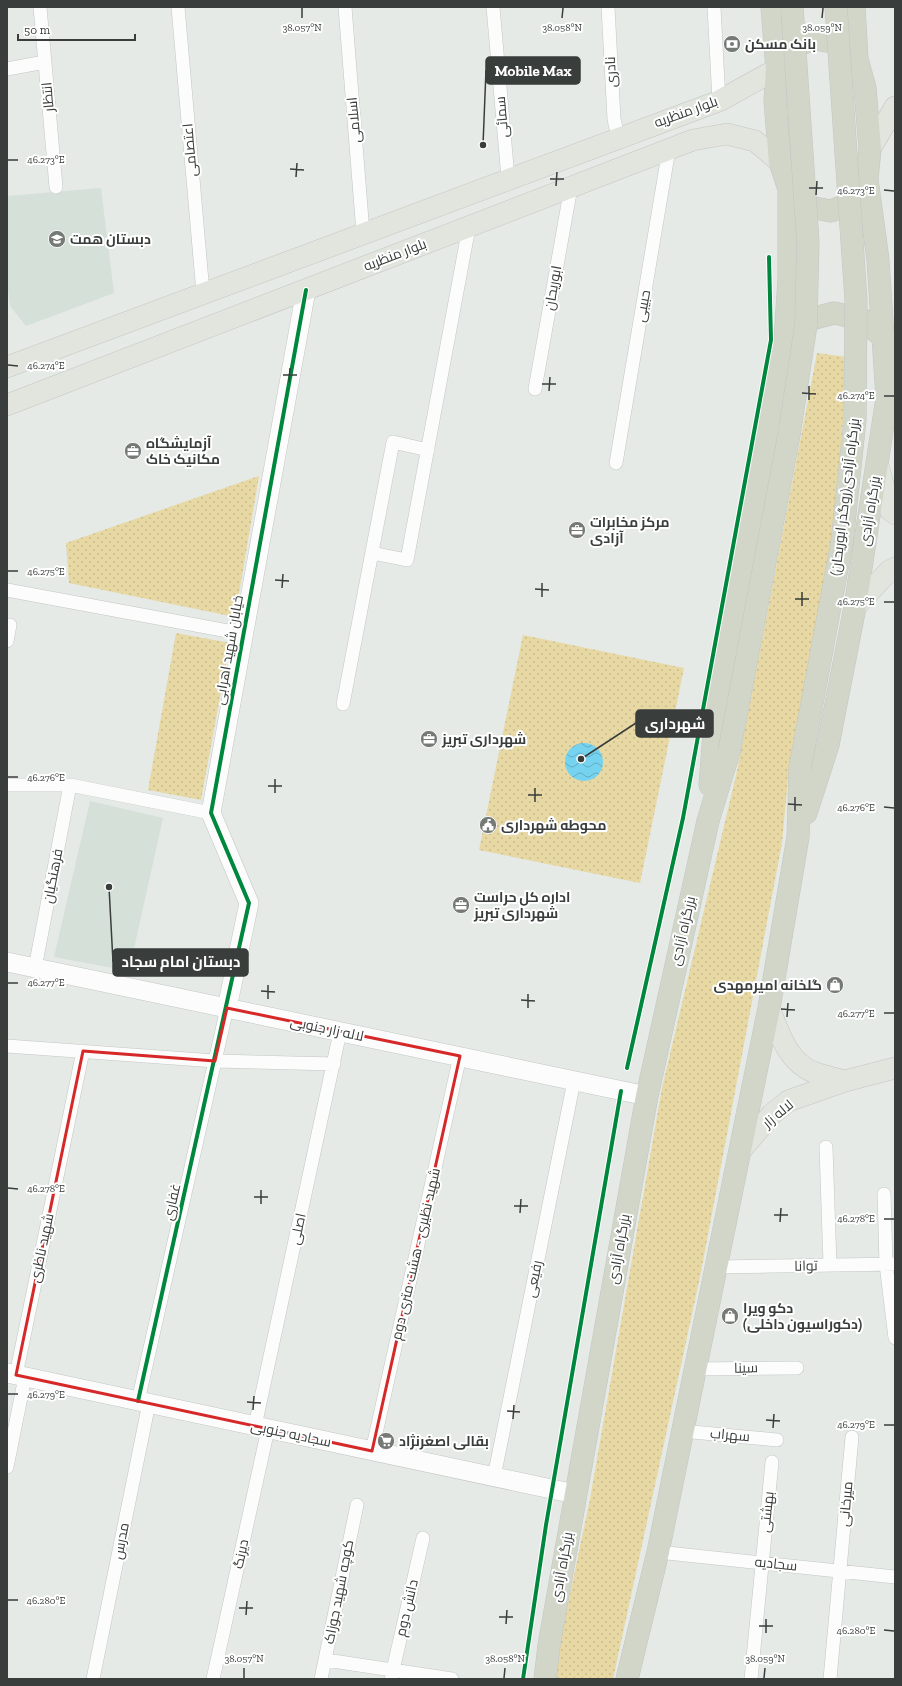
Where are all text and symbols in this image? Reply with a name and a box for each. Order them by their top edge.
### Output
scale bar [18,16,135,42]
text: 38.057°N [282,22,322,34]
text: 38.058°N [542,22,582,34]
text: 38.059°N [802,22,842,34]
text: 50 m [24,23,51,37]
bank icon: بانک مسکن [722,34,742,54]
place label: بانک مسکن [745,36,816,53]
street label: نادری [602,56,620,88]
callout: Mobile Max [486,57,580,84]
text: Mobile Max [494,62,572,80]
street label: انتظار [38,81,58,114]
street label: بلوار منظریه [652,93,720,131]
street label: اسلامی [344,96,364,144]
street label: سمائی [492,96,512,138]
street label: اعتصامی [179,123,201,177]
text: 46.273°E [27,154,65,166]
text: 46.273°E [837,185,875,197]
school or university icon: دبستان همت [47,229,67,249]
place label: دبستان همت [70,231,151,248]
street label: بلوار منظریه [361,235,429,275]
street label: ابوریحان [541,264,565,312]
street label: حبیبی [632,289,654,323]
text: 46.274°E [27,360,65,372]
text: 46.274°E [837,390,875,402]
street label: بزرگراه آزادی(روگذر ابوریحان) [827,417,863,577]
place label: آزمایشگاه مکانیک خاک [146,435,220,468]
office icon: آزمایشگاه مکانیک خاک [123,441,143,461]
street label: بزرگراه آزادی [856,475,884,547]
place label: مرکز مخابرات آزادی [590,514,669,547]
office icon: مرکز مخابرات آزادی [567,520,587,540]
text: 46.275°E [27,566,65,578]
street label: خیابان شهید اهرابی [211,594,247,706]
text: 46.275°E [837,596,875,608]
callout: شهرداری [636,710,713,737]
text: شهرداری [645,715,705,733]
office icon: شهرداری تبریز [419,729,439,749]
place label: شهرداری تبریز [441,731,526,748]
text: 46.276°E [27,772,65,784]
text: 46.276°E [837,802,875,814]
public building icon: محوطه شهرداری [478,815,498,835]
place label: محوطه شهرداری [501,817,607,834]
street label: فرهنگیان [39,847,67,905]
place label: اداره کل حراست شهرداری تبریز [473,889,570,922]
office icon: اداره کل حراست شهرداری تبریز [451,895,471,915]
street label: بزرگراه آزادی [667,895,699,967]
callout: دبستان امام سجاد [113,949,248,976]
text: دبستان امام سجاد [122,953,240,972]
shop icon: گلخانه امیرمهدی [825,975,845,995]
text: 46.277°E [27,977,65,989]
place label: گلخانه امیرمهدی [713,977,822,994]
text: 46.277°E [837,1008,875,1020]
street label: لاله زار جنوبی [289,1013,365,1045]
street label: لاله زار [758,1096,797,1132]
street label: شهید نظیری - هشت متری دوم [388,1166,445,1342]
street label: غفاری [159,1182,185,1222]
text: 46.278°E [27,1183,65,1195]
street label: شهید ناظری [26,1212,58,1284]
street label: اصلی [286,1212,310,1246]
street label: بزرگراه آزادی [604,1213,634,1285]
text: 46.278°E [837,1213,875,1225]
street label: توانا [794,1257,818,1275]
street label: رفیعی [522,1259,546,1299]
place label: دکو ویرا (دکوراسیون داخلی) [743,1300,862,1333]
shop icon: دکو ویرا (دکوراسیون داخلی) [720,1306,740,1326]
street label: سینا [734,1359,758,1377]
text: 46.279°E [27,1389,65,1401]
street label: سجادیه جنوبی [249,1417,333,1451]
text: 46.279°E [837,1419,875,1431]
street label: سهراب [709,1425,751,1445]
supermarket icon: بقالی اصغرنژاد [376,1431,396,1451]
place label: بقالی اصغرنژاد [399,1433,489,1450]
street label: میرخانی [836,1481,856,1527]
street label: بهشتی [756,1490,778,1534]
street label: مدرس [109,1521,133,1561]
street label: بزرگراه آزادی [547,1531,577,1603]
street label: دیرنگ [230,1538,252,1570]
street label: کوچه شهید جوزاک [321,1538,358,1646]
street label: سجادیه [754,1553,798,1575]
street label: دانش دوم [392,1578,423,1638]
text: 46.280°E [27,1595,66,1607]
text: 46.280°E [837,1625,876,1637]
text: 38.057°N [224,1653,264,1665]
text: 38.058°N [485,1653,525,1665]
text: 38.059°N [745,1653,785,1665]

